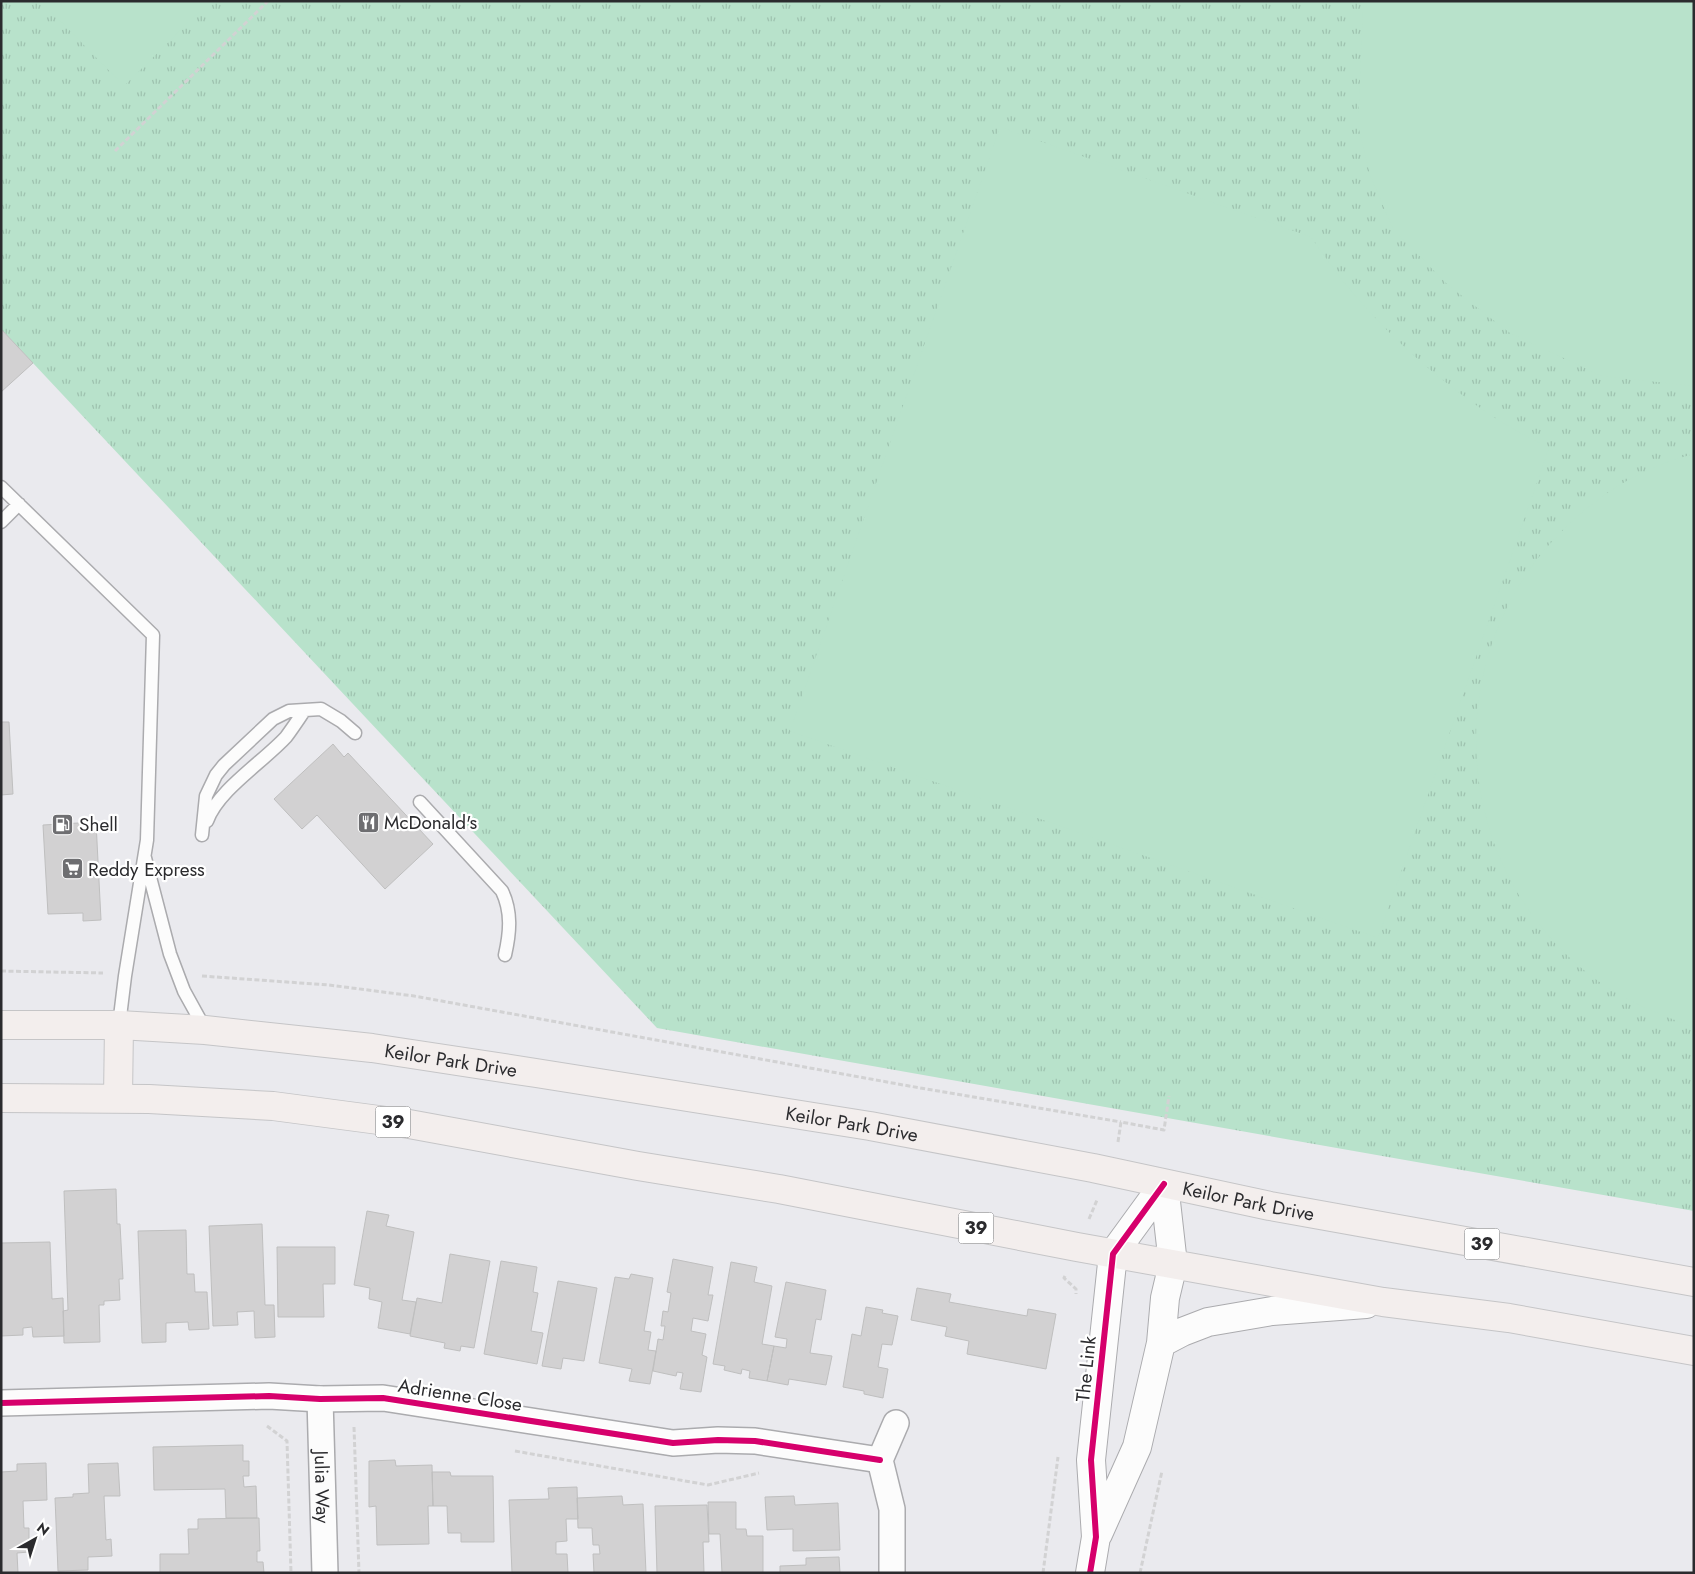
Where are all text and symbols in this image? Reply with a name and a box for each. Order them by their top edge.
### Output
place label: McDonald's [384,809,478,836]
restaurant icon: McDonald's [356,810,380,834]
place label: Shell [79,811,118,838]
fuel station icon: Shell [51,812,75,836]
place label: Reddy Express [88,856,205,883]
supermarket icon: Reddy Express [60,857,84,881]
street label: Keilor Park Drive [383,1037,519,1083]
street label: Keilor Park Drive [784,1099,921,1148]
road number: 39 [376,1106,410,1138]
street label: Keilor Park Drive [1180,1174,1317,1227]
road number: 39 [958,1212,994,1244]
road number: 39 [1464,1228,1500,1260]
street label: The Link [1069,1334,1103,1403]
street label: Adrienne Close [396,1372,524,1418]
street label: Julia Way [308,1447,337,1524]
north arrow [10,1514,60,1564]
text: N [33,1518,54,1540]

